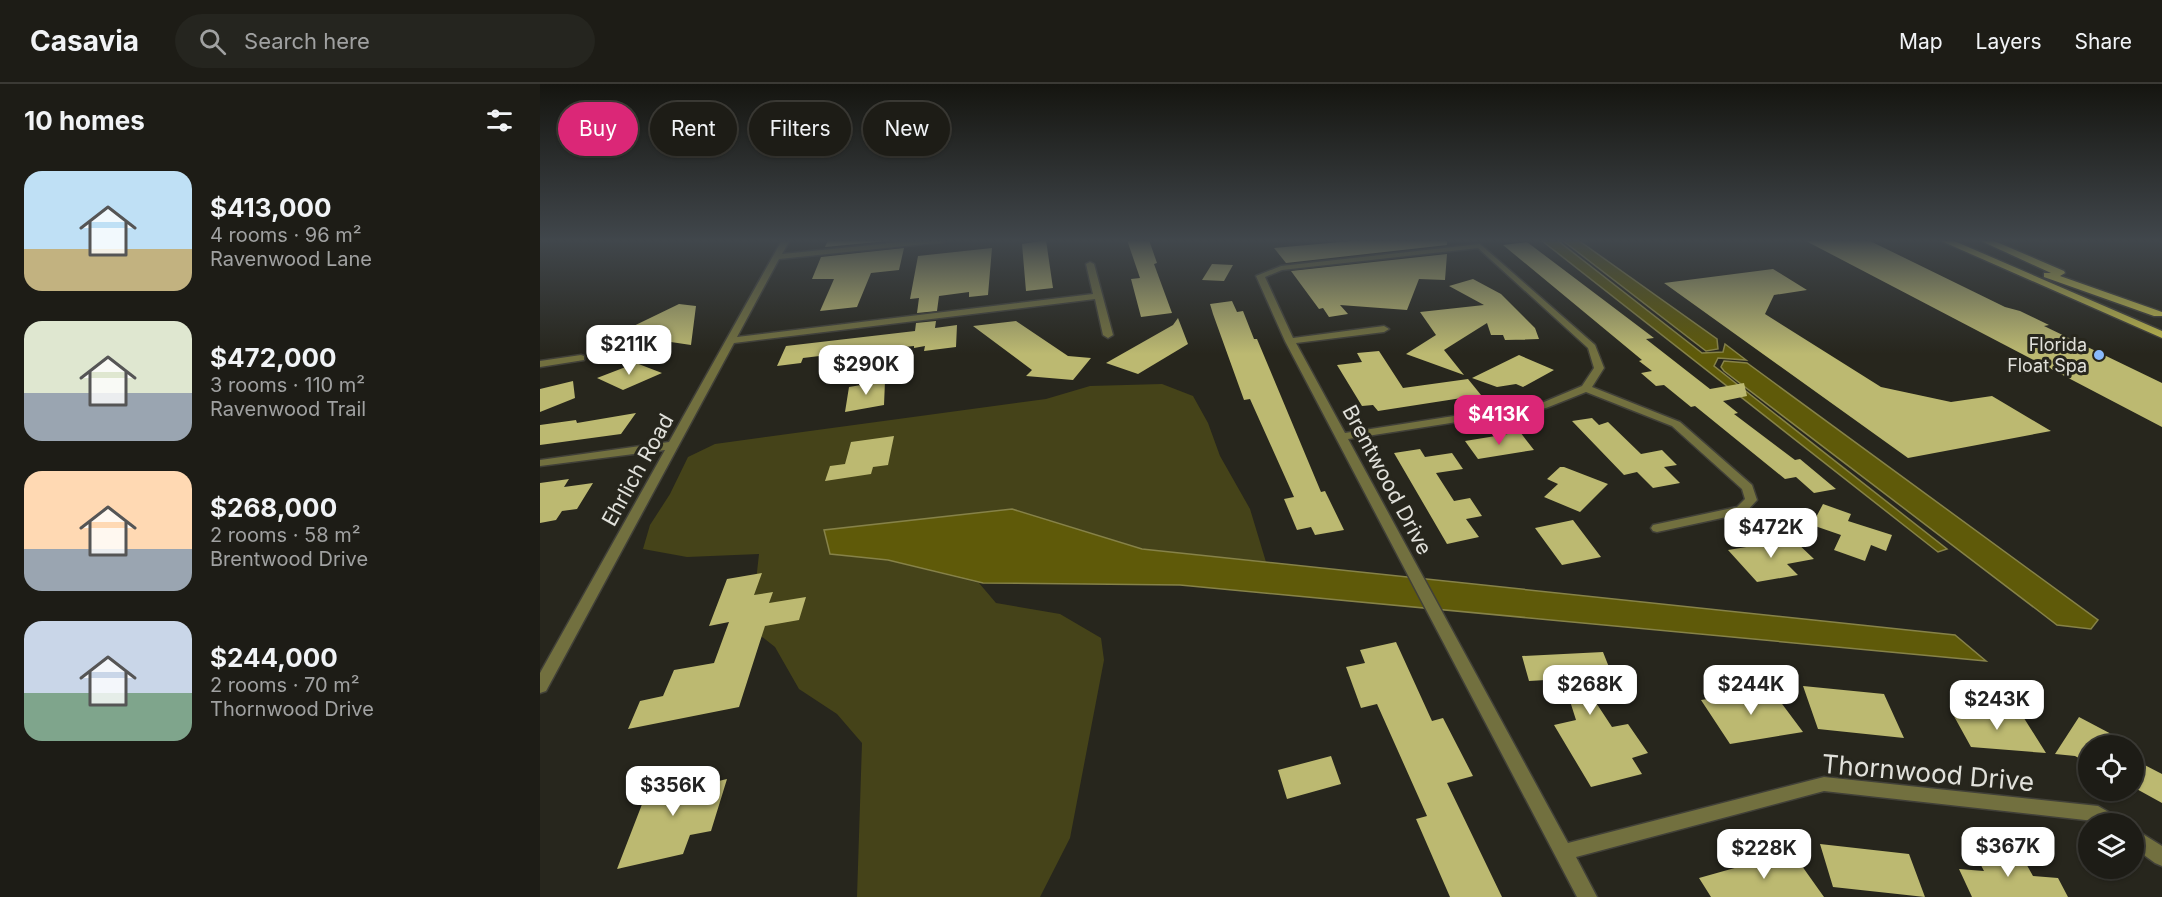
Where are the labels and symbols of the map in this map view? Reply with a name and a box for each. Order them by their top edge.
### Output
pin: $211K [587,325,671,376]
place label: Florida Float Spa [2007,334,2087,376]
pin: $290K [824,345,908,396]
marker: Florida Float Spa [2092,348,2106,362]
pin: $413K [1457,395,1541,446]
street label: Brentwood Drive [1337,401,1437,559]
street label: Ehrlich Road [596,409,679,530]
pin: $472K [1729,508,1813,559]
pin: $268K [1548,665,1632,716]
pin: $244K [1709,665,1793,716]
pin: $243K [1955,680,2039,731]
street label: Thornwood Drive [1821,748,2036,797]
pin: $356K [631,766,715,817]
pin: $367K [1966,827,2050,878]
pin: $228K [1722,829,1806,880]

